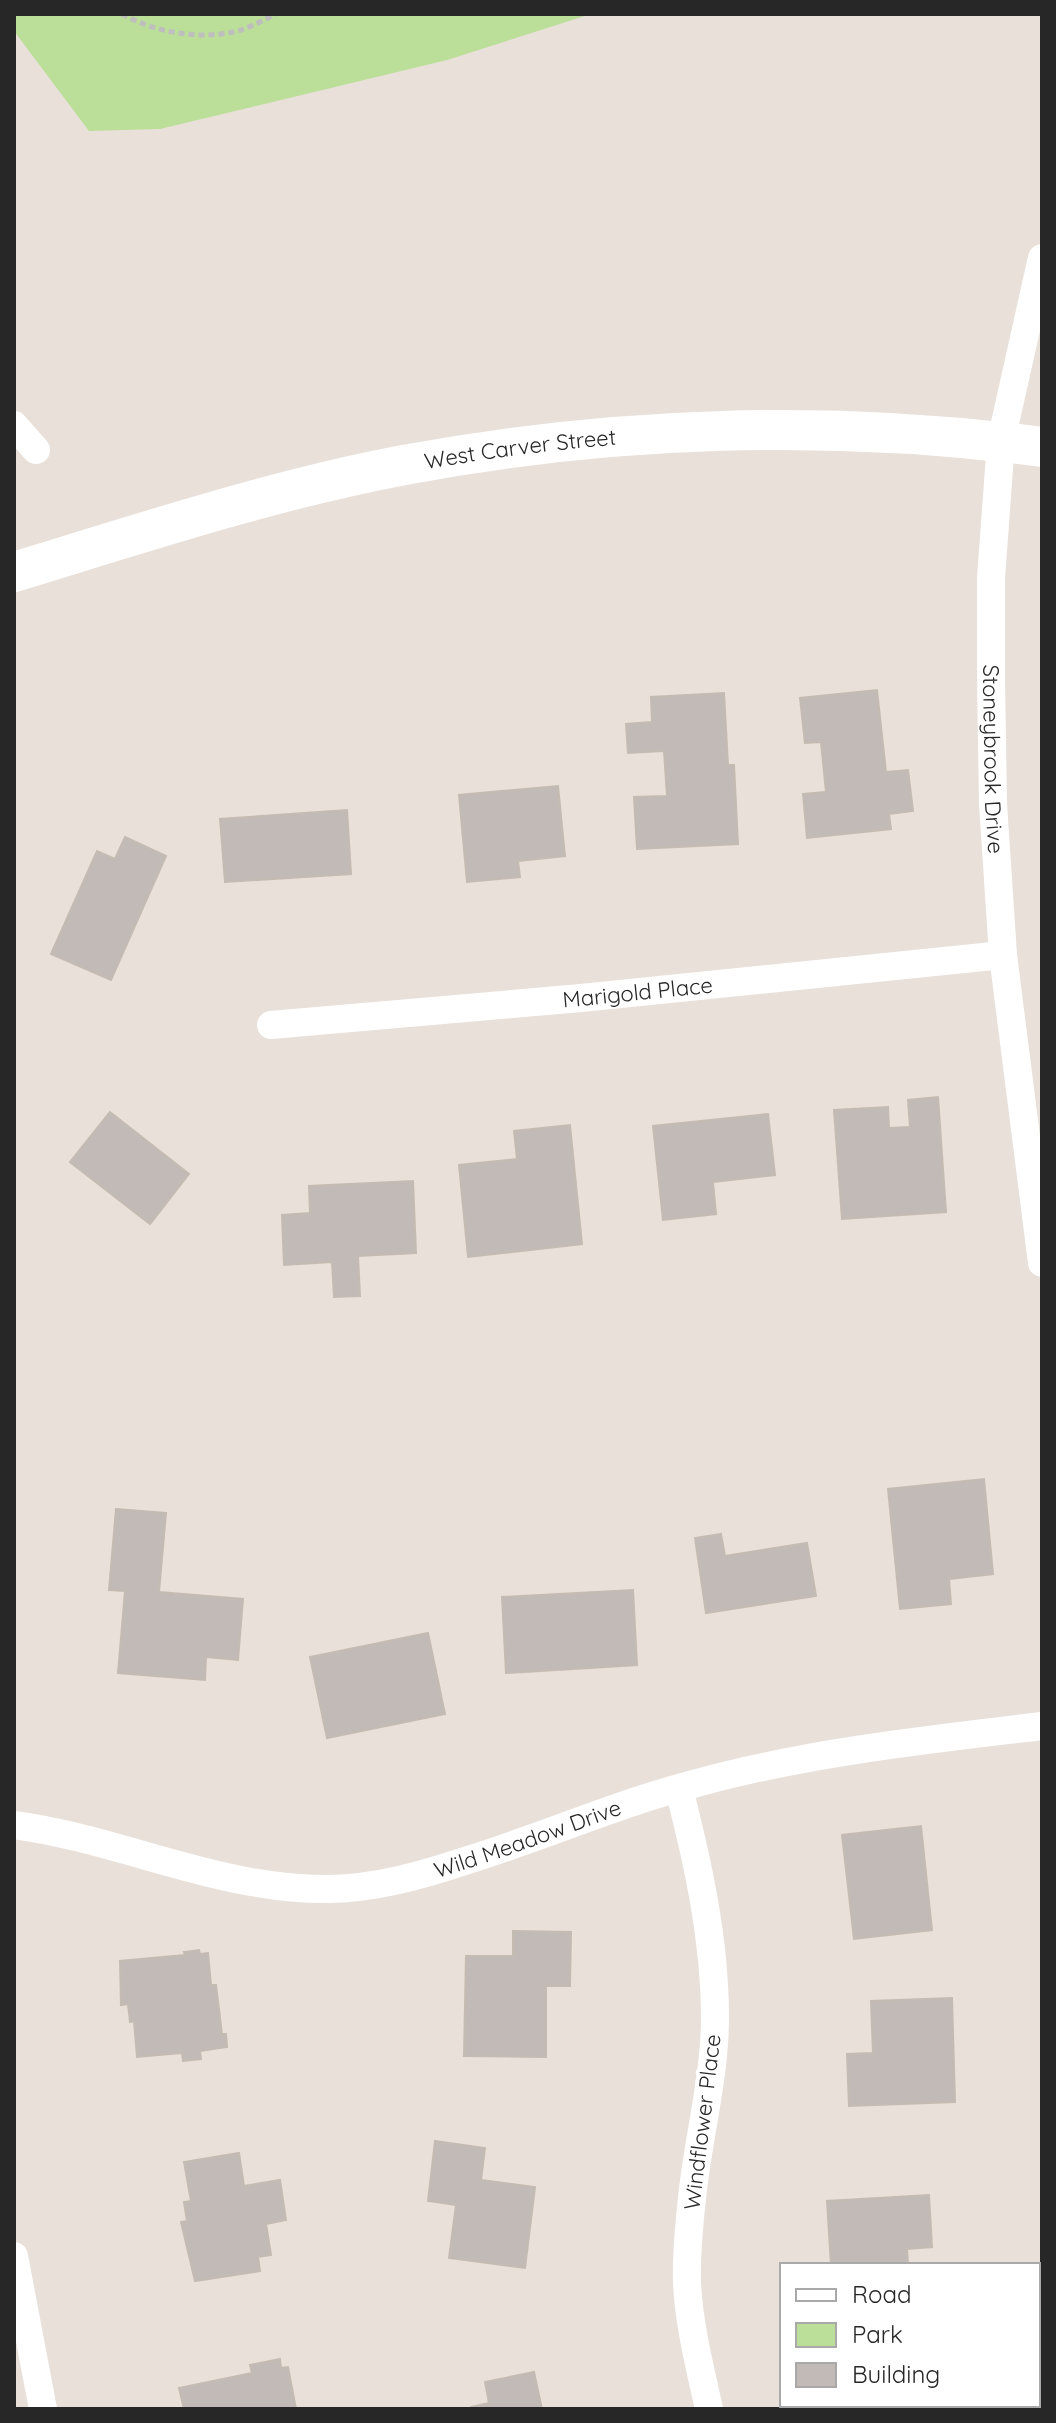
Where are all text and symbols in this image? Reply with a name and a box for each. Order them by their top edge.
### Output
street label: West Carver Street [422,423,617,475]
street label: Stoneybrook Drive [977,664,1010,855]
street label: Marigold Place [561,971,714,1014]
street label: Wild Meadow Drive [430,1793,625,1884]
street label: Windflower Place [677,2032,727,2212]
legend [780,2263,1040,2407]
text: Road [852,2279,912,2309]
text: Park [852,2319,903,2349]
text: Building [852,2359,940,2389]

